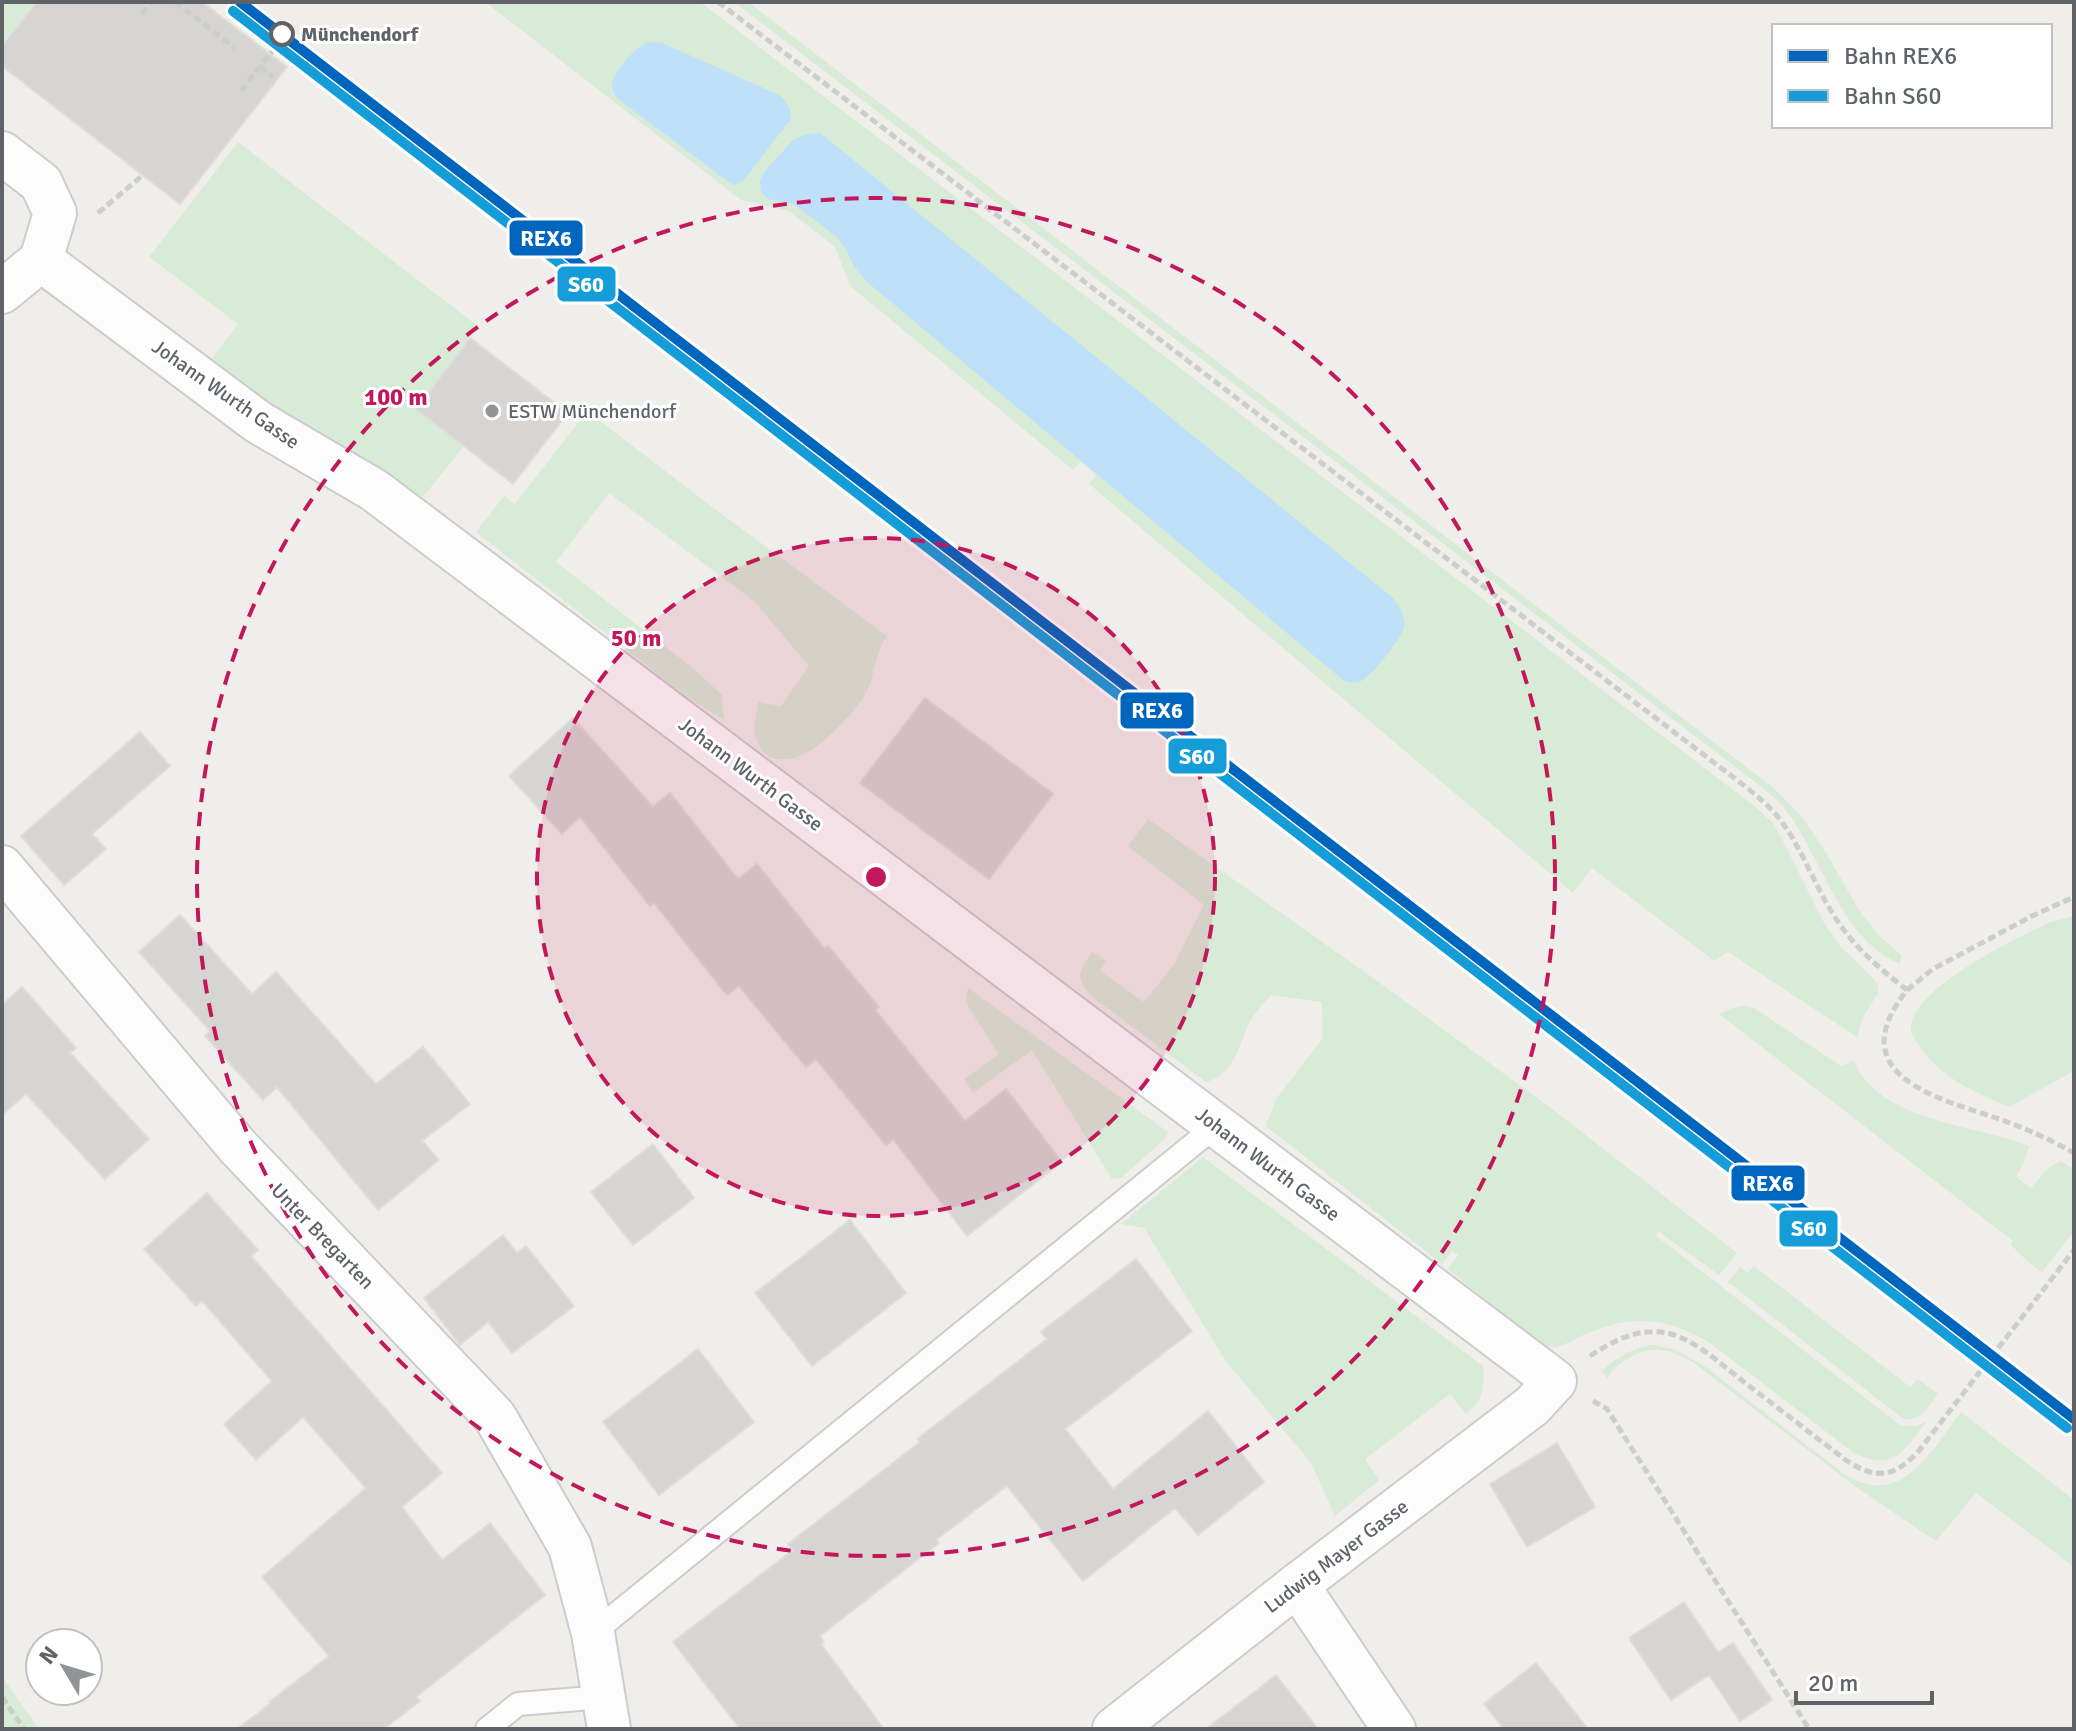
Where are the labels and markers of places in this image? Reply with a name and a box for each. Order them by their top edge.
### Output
marker: Münchendorf [270,22,294,46]
place label: Münchendorf [301,22,420,47]
place label: ESTW Münchendorf [508,399,677,424]
marker: ESTW Münchendorf [483,402,501,420]
centre of rings [862,863,890,891]

